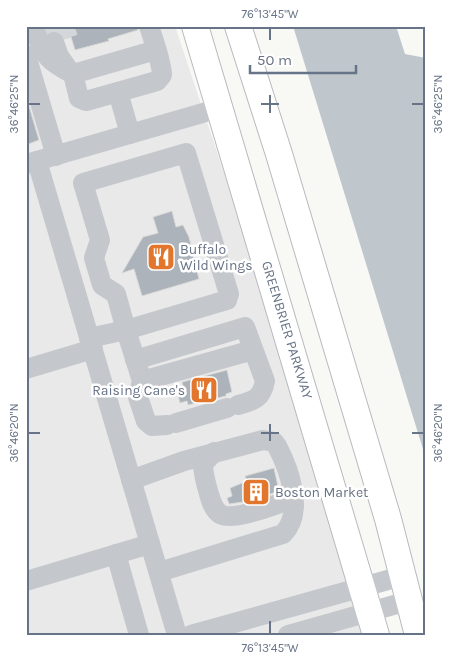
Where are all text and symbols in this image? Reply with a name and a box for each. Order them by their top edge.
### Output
text: 76°13'45"W [241,7,299,21]
scale bar [250,42,356,74]
text: 50 m [257,51,292,69]
text: 36°46'25"N [7,75,21,133]
text: 36°46'25"N [431,75,445,133]
place label: Buffalo Wild Wings [180,241,253,274]
restaurant icon: Buffalo Wild Wings [146,242,176,272]
street label: GREENBRIER PARKWAY [258,259,316,401]
restaurant icon: Raising Cane's [189,375,219,405]
place label: Raising Cane's [92,382,185,399]
text: 36°46'20"N [7,403,21,463]
text: 36°46'20"N [431,403,445,463]
building icon: Boston Market [241,477,271,507]
place label: Boston Market [275,484,368,501]
text: 76°13'45"W [241,641,299,655]

